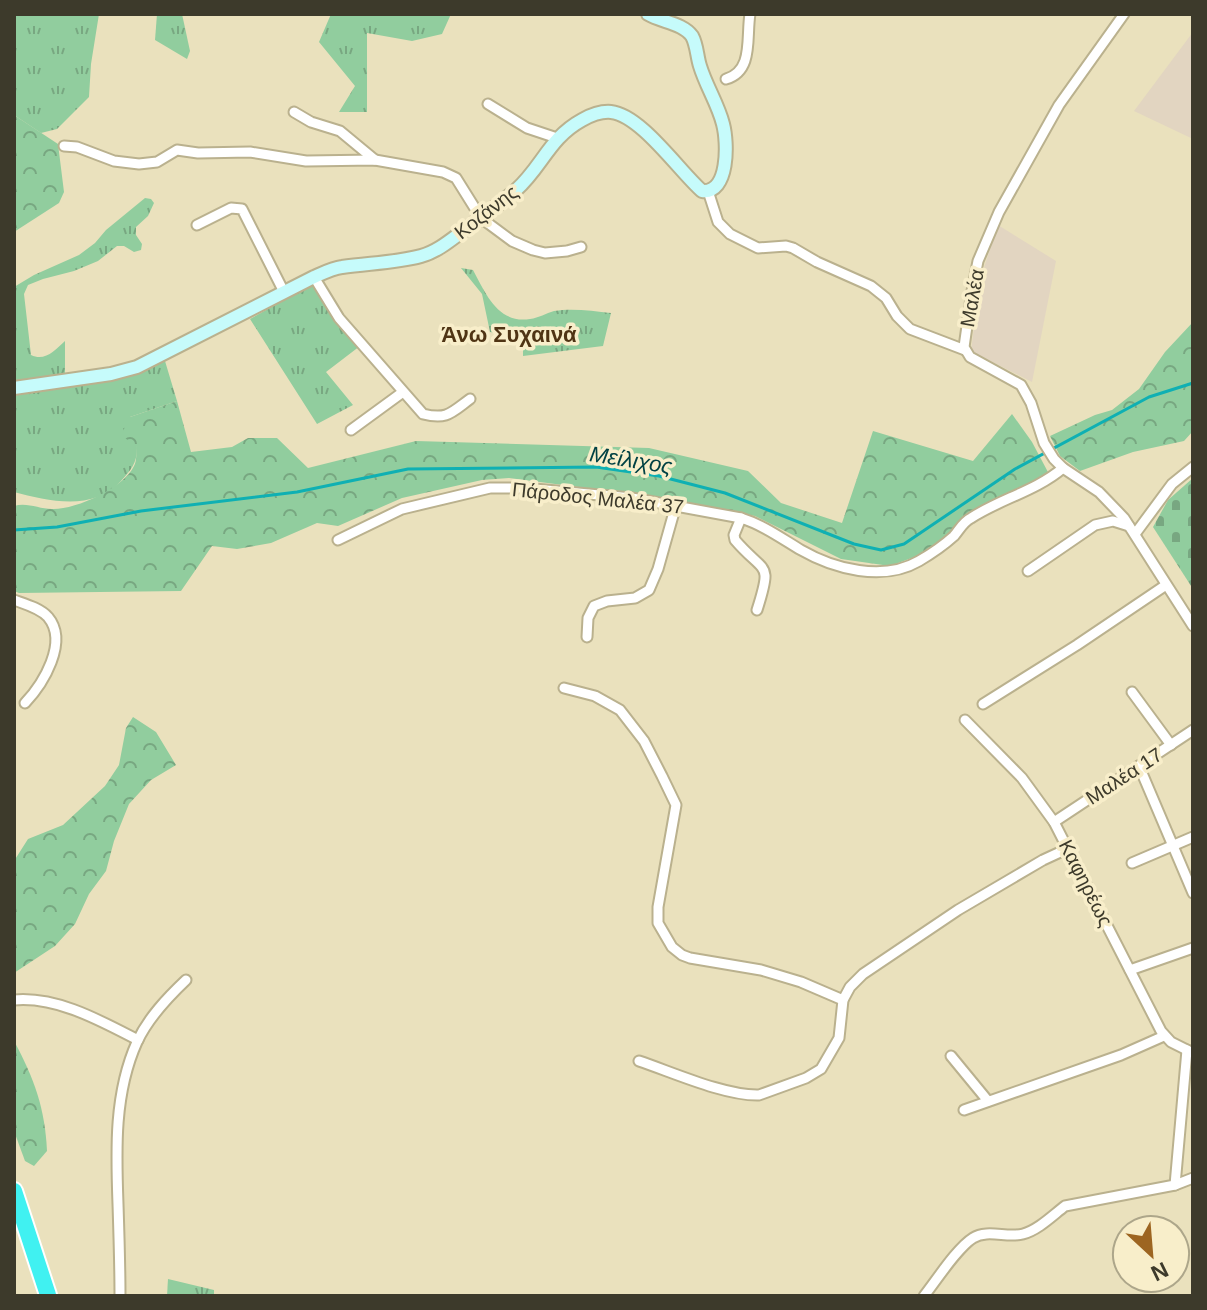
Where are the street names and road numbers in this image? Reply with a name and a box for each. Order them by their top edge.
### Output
street label: Κοζάνης [450,180,522,243]
street label: Μαλέα [956,267,988,329]
street label: Πάροδος Μαλέα 37 [511,478,685,518]
street label: Μαλέα 17 [1082,743,1166,809]
street label: Καφηρέως [1055,836,1117,930]

